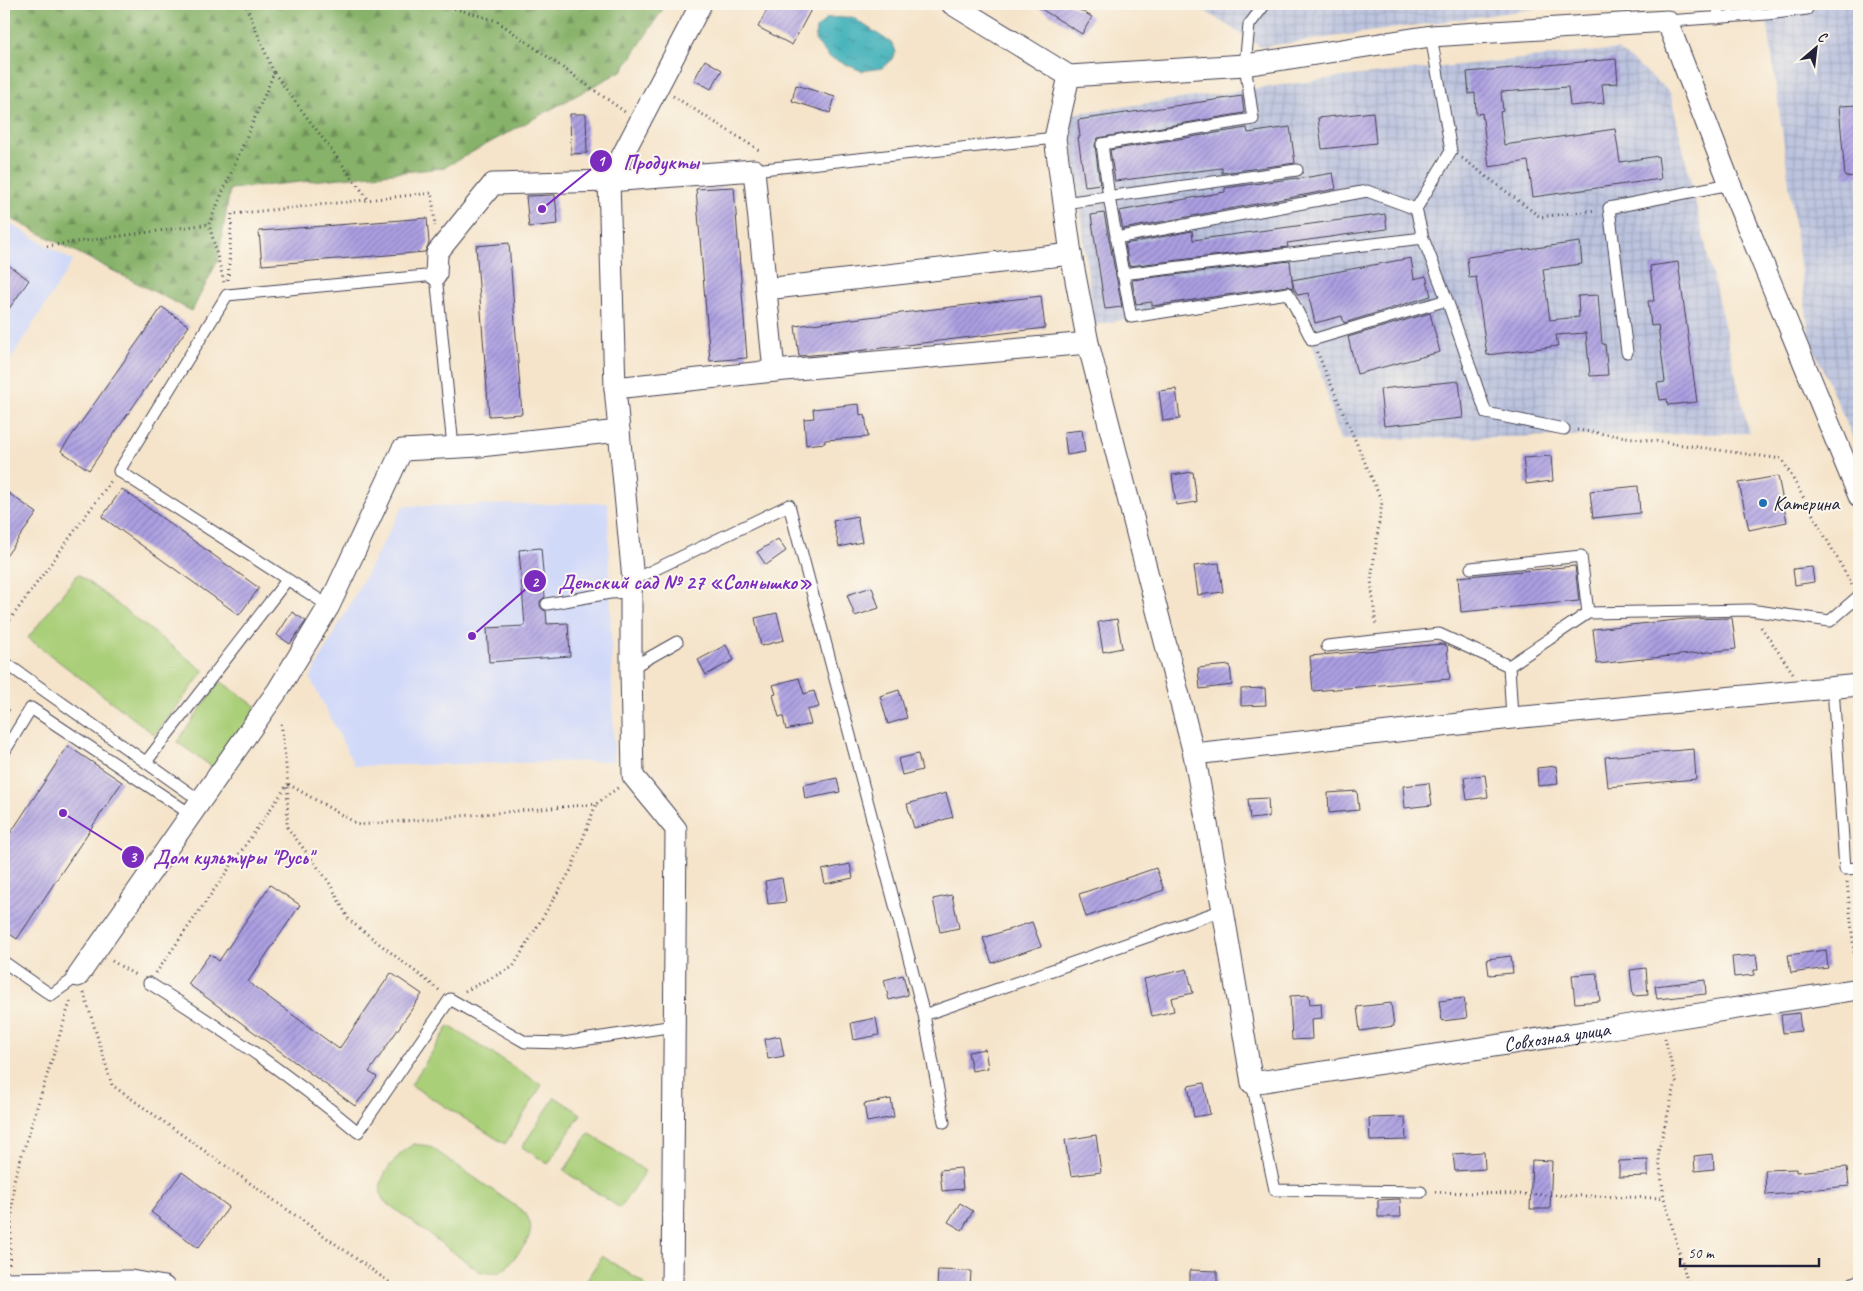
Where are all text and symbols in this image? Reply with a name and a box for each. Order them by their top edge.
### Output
north arrow [1790,22,1840,72]
text: С [1815,28,1831,47]
callout: Продукты [588,143,709,179]
text: Продукты [623,149,701,176]
text: 1 [598,152,607,171]
place label: Катерина [1773,491,1841,516]
marker: Катерина [1757,497,1769,509]
callout: Детский сад № 27 «Солнышко» [523,563,821,599]
text: Детский сад № 27 «Солнышко» [558,569,812,595]
text: 2 [532,573,540,592]
callout: Дом культуры "Русь" [120,839,322,875]
text: Дом культуры "Русь" [153,844,318,871]
text: 3 [130,848,138,867]
street label: Совхозная улица [1502,1016,1613,1057]
scale bar [1680,1236,1819,1268]
text: 50 m [1688,1244,1715,1263]

